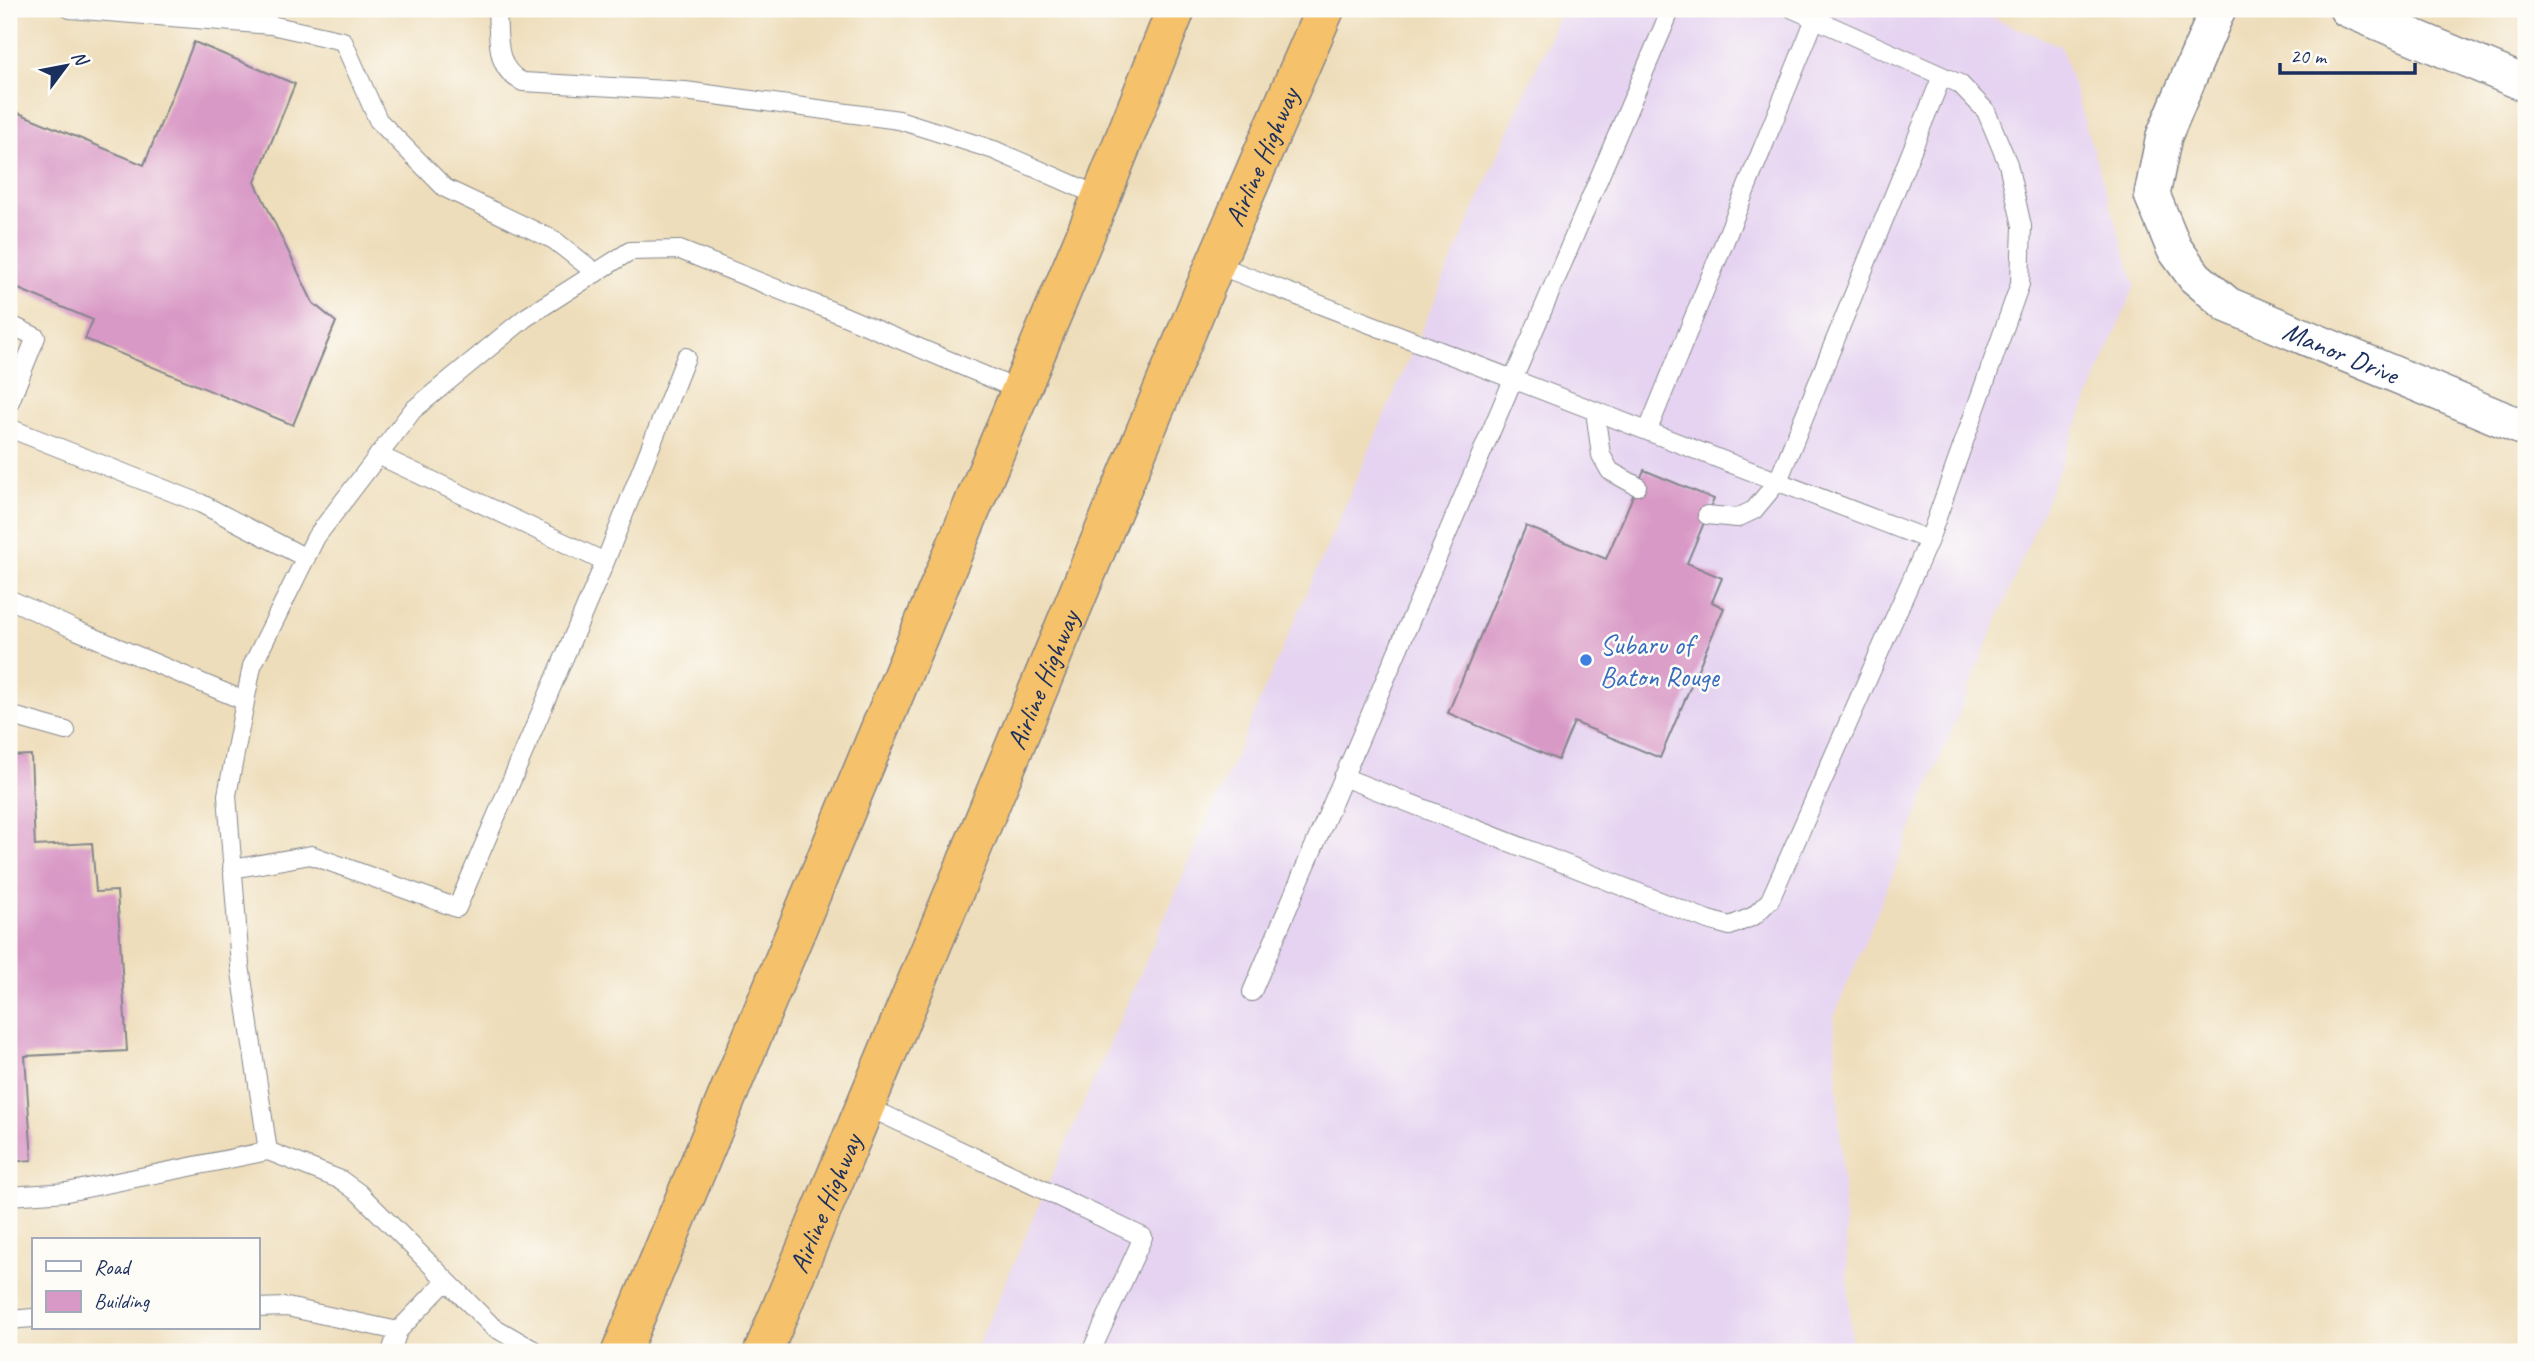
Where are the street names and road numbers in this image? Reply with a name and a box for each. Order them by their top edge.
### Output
street label: Airline Highway [1217,80,1308,231]
street label: Manor Drive [2278,313,2405,393]
street label: Airline Highway [998,603,1088,755]
street label: Airline Highway [781,1127,871,1278]

